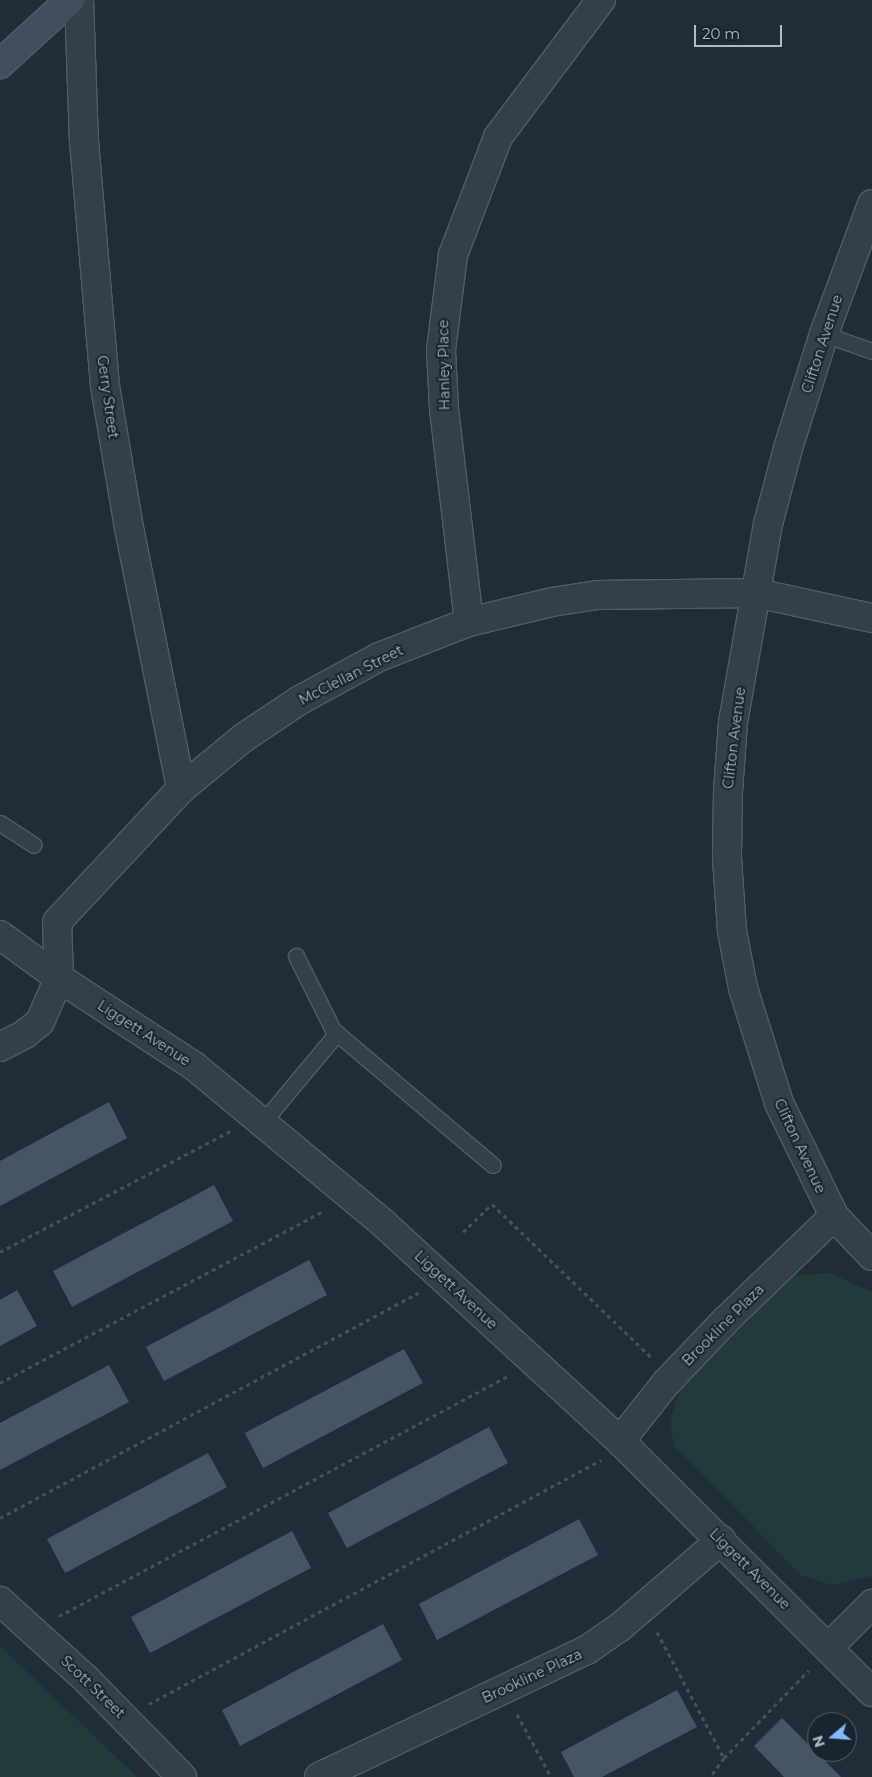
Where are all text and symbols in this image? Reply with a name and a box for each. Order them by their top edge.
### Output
scale bar [697,15,784,47]
text: 20 m [702,24,740,43]
street label: Clifton Avenue [798,293,846,395]
street label: Hanley Place [435,319,453,411]
street label: Gerry Street [94,354,122,440]
street label: McClellan Street [296,641,406,709]
street label: Clifton Avenue [719,686,749,790]
street label: Liggett Avenue [94,997,194,1069]
street label: Clifton Avenue [771,1096,829,1196]
street label: Liggett Avenue [411,1247,501,1333]
street label: Brookline Plaza [679,1281,767,1369]
street label: Liggett Avenue [706,1525,794,1613]
street label: Brookline Plaza [479,1645,585,1707]
street label: Scott Street [58,1652,128,1722]
north arrow [807,1712,857,1762]
text: N [808,1733,829,1749]

